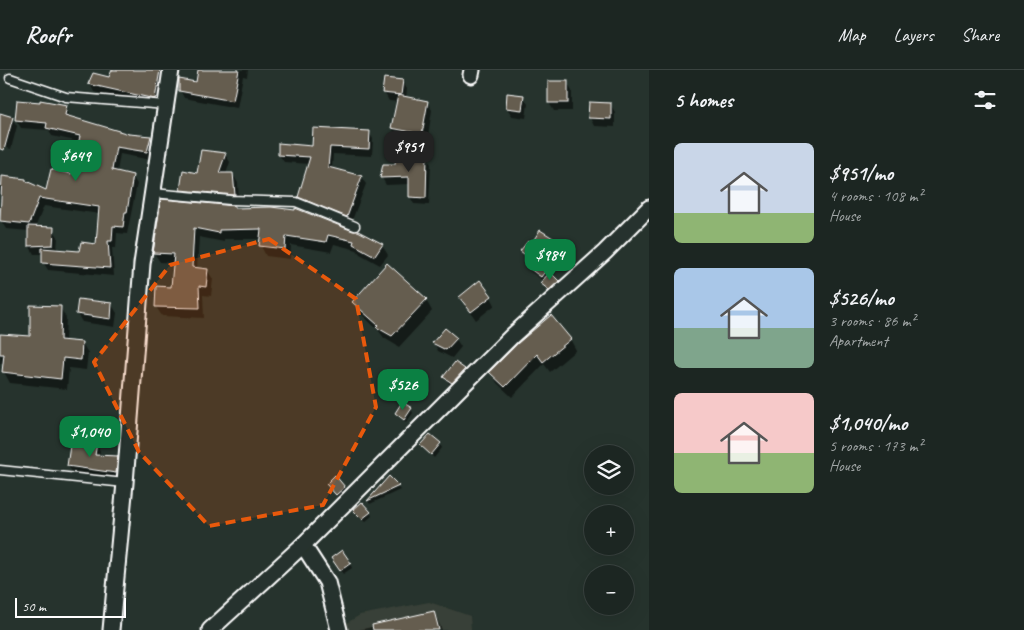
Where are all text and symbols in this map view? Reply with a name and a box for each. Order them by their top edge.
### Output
text: Roofr [25,20,71,50]
text: Map [838,24,866,46]
text: Layers [894,24,933,46]
text: Share [961,24,999,46]
icon: filters [971,86,999,114]
text: 5 homes [674,87,733,113]
pin: $951 [379,131,439,173]
text: $951 [395,137,423,157]
pin: $649 [46,140,106,182]
text: $649 [62,146,90,166]
text: $951/mo [829,160,893,186]
icon: home [714,163,774,223]
text: 4 rooms · 108 m² [829,186,923,206]
text: House [829,206,860,226]
pin: $984 [520,238,580,281]
text: $984 [536,245,564,265]
text: $526/mo [829,285,894,311]
icon: home [714,288,774,348]
text: 3 rooms · 86 m² [829,311,915,331]
text: Apartment [829,331,888,351]
pin: $526 [373,368,433,411]
text: $526 [389,375,417,395]
text: $1,040/mo [829,410,907,436]
icon: home [714,413,774,473]
pin: $1,040 [49,416,131,458]
text: $1,040 [70,422,110,442]
text: 5 rooms · 173 m² [829,436,923,456]
map controls [584,445,634,615]
button: layers [584,445,634,495]
text: House [829,456,860,476]
button: + [584,505,634,555]
button: − [584,565,634,615]
scale bar [15,595,126,618]
text: 50 m [22,598,46,615]

